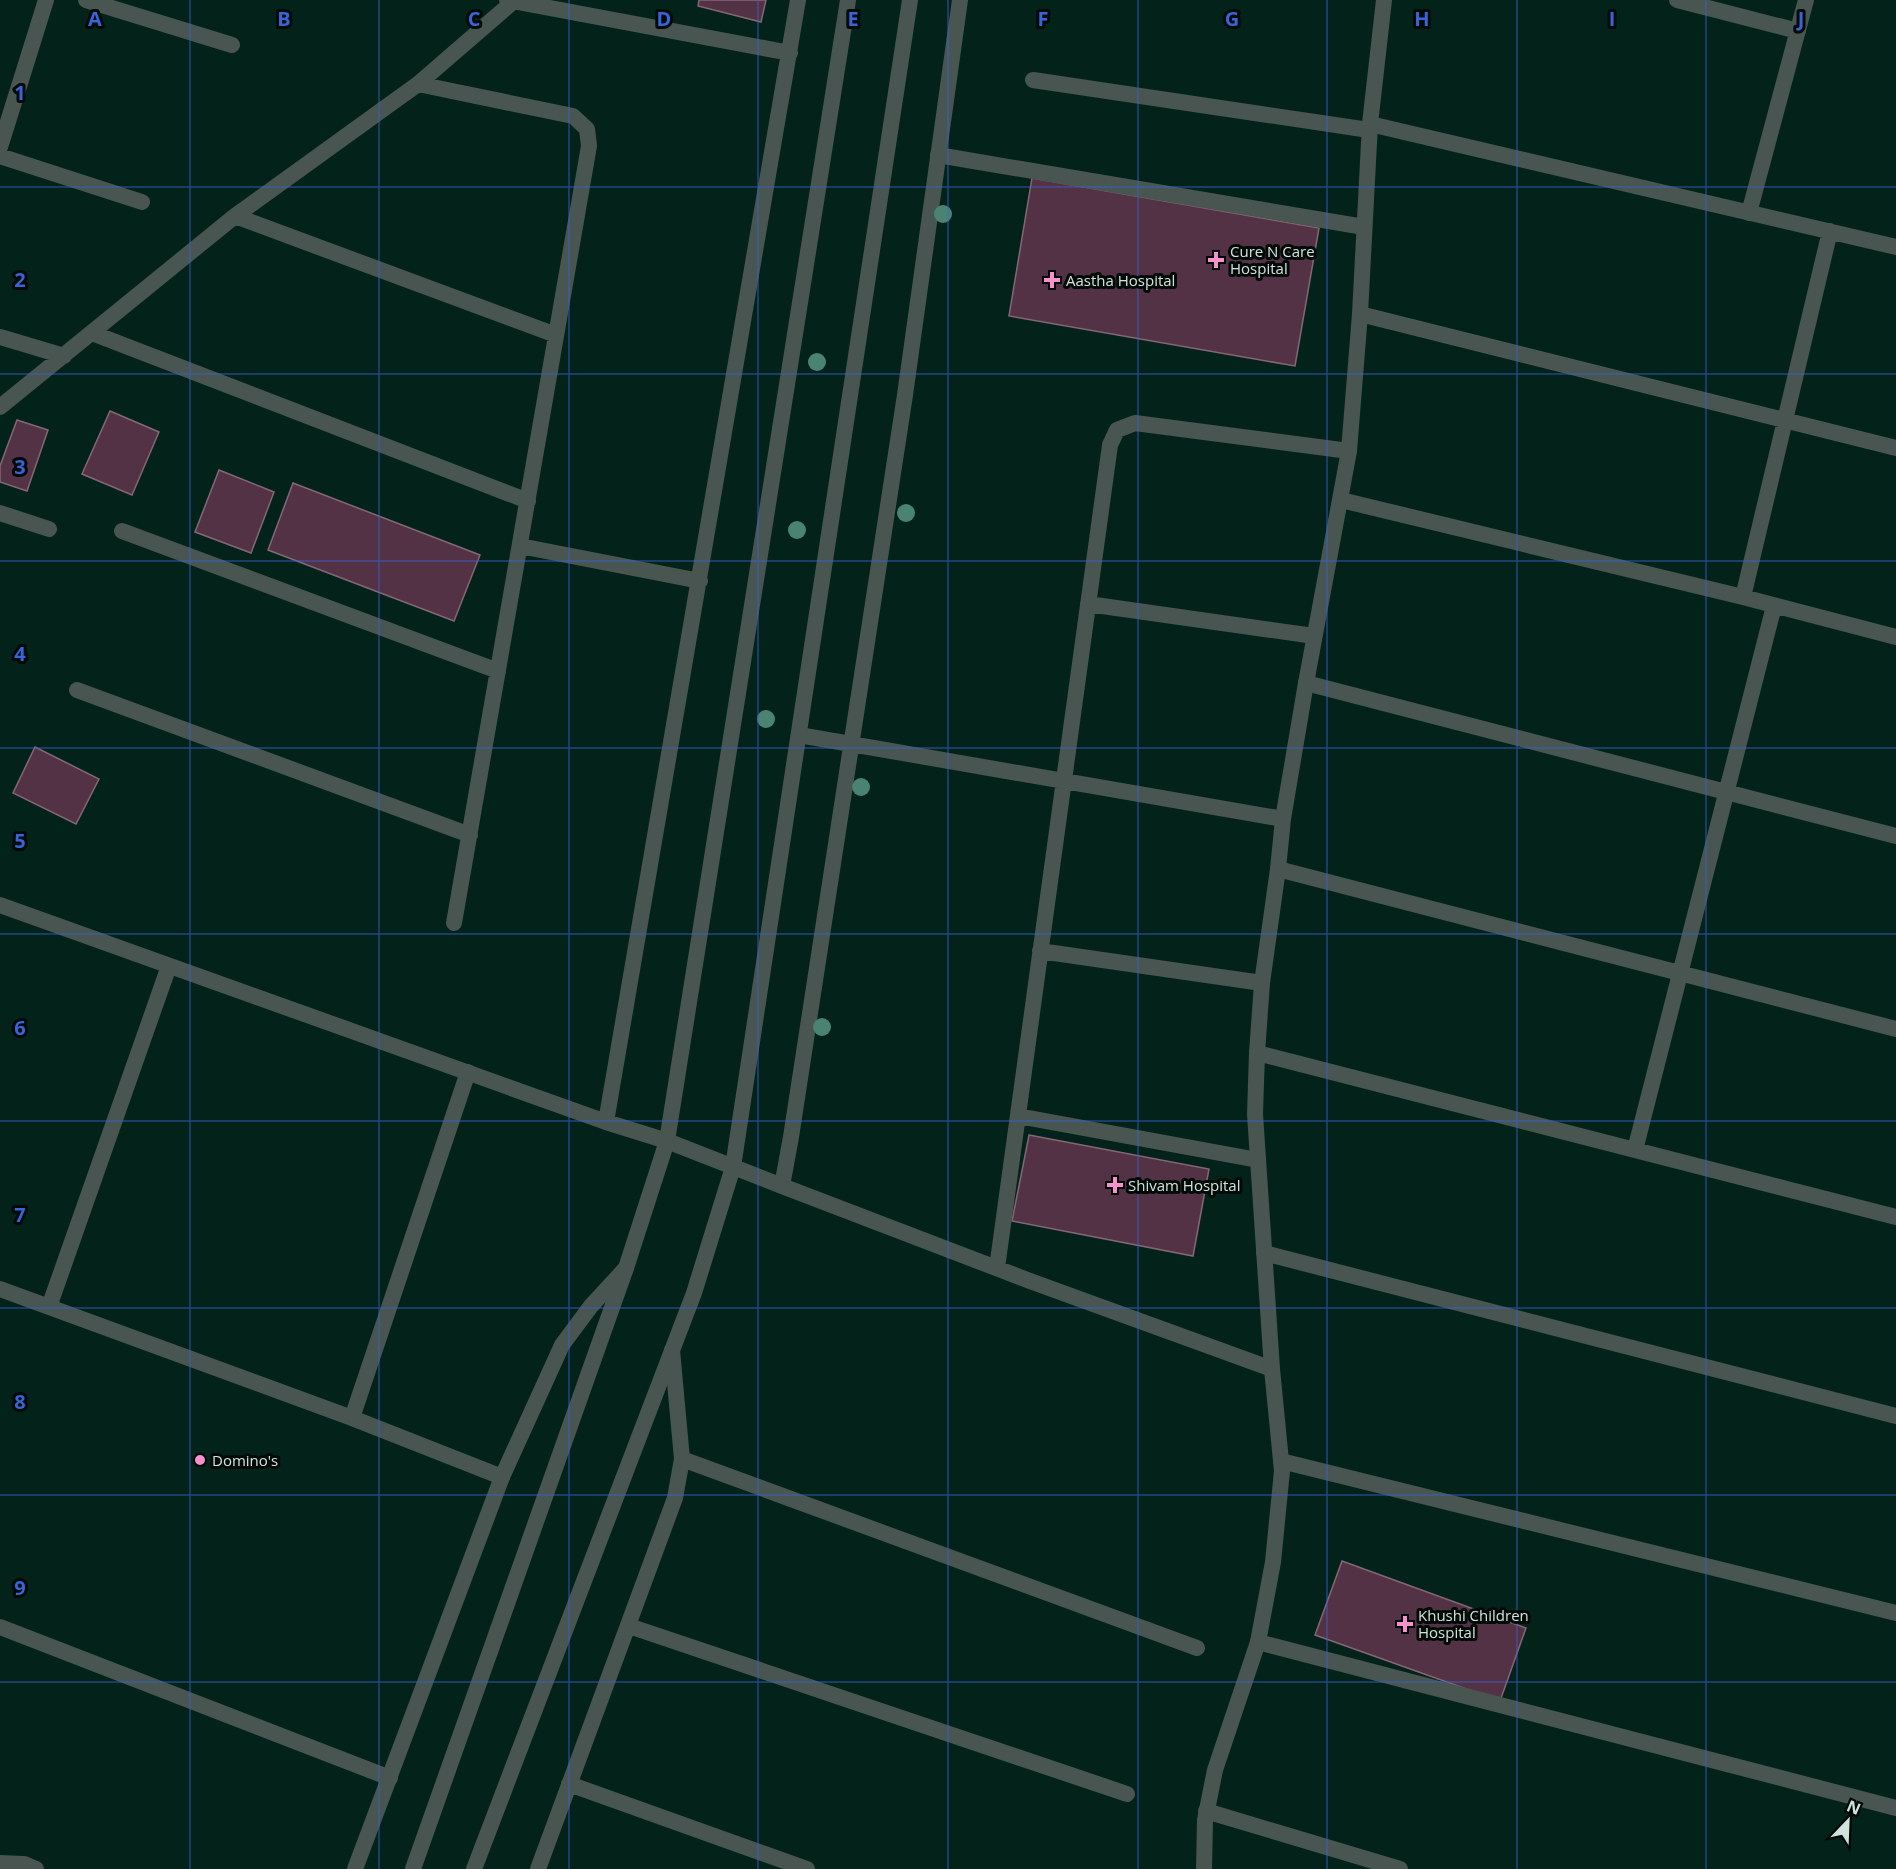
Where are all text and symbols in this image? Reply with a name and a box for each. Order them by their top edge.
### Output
text: A [88,5,102,32]
text: B [277,5,291,32]
text: C [468,5,481,32]
text: D [657,5,671,32]
text: E [847,5,859,32]
text: F [1038,5,1048,32]
text: G [1225,5,1239,32]
text: H [1414,5,1430,32]
text: I [1609,5,1615,32]
text: J [1796,5,1804,32]
text: 1 [14,79,26,106]
place label: Cure N Care Hospital [1230,241,1315,278]
marker: Cure N Care Hospital [1207,251,1225,269]
text: 2 [14,266,26,293]
place label: Aastha Hospital [1066,270,1175,290]
marker: Aastha Hospital [1043,271,1061,289]
text: 3 [14,453,26,480]
text: 4 [14,640,26,667]
text: 5 [14,827,26,854]
text: 6 [14,1014,26,1041]
place label: Shivam Hospital [1128,1175,1241,1195]
marker: Shivam Hospital [1106,1176,1124,1194]
text: 7 [14,1201,26,1228]
text: 8 [14,1388,26,1415]
place label: Domino's [212,1450,278,1470]
marker: Domino's [193,1453,207,1467]
text: 9 [14,1574,26,1601]
place label: Khushi Children Hospital [1418,1605,1529,1642]
marker: Khushi Children Hospital [1396,1615,1414,1633]
north arrow [1818,1791,1878,1851]
text: N [1844,1795,1864,1820]

